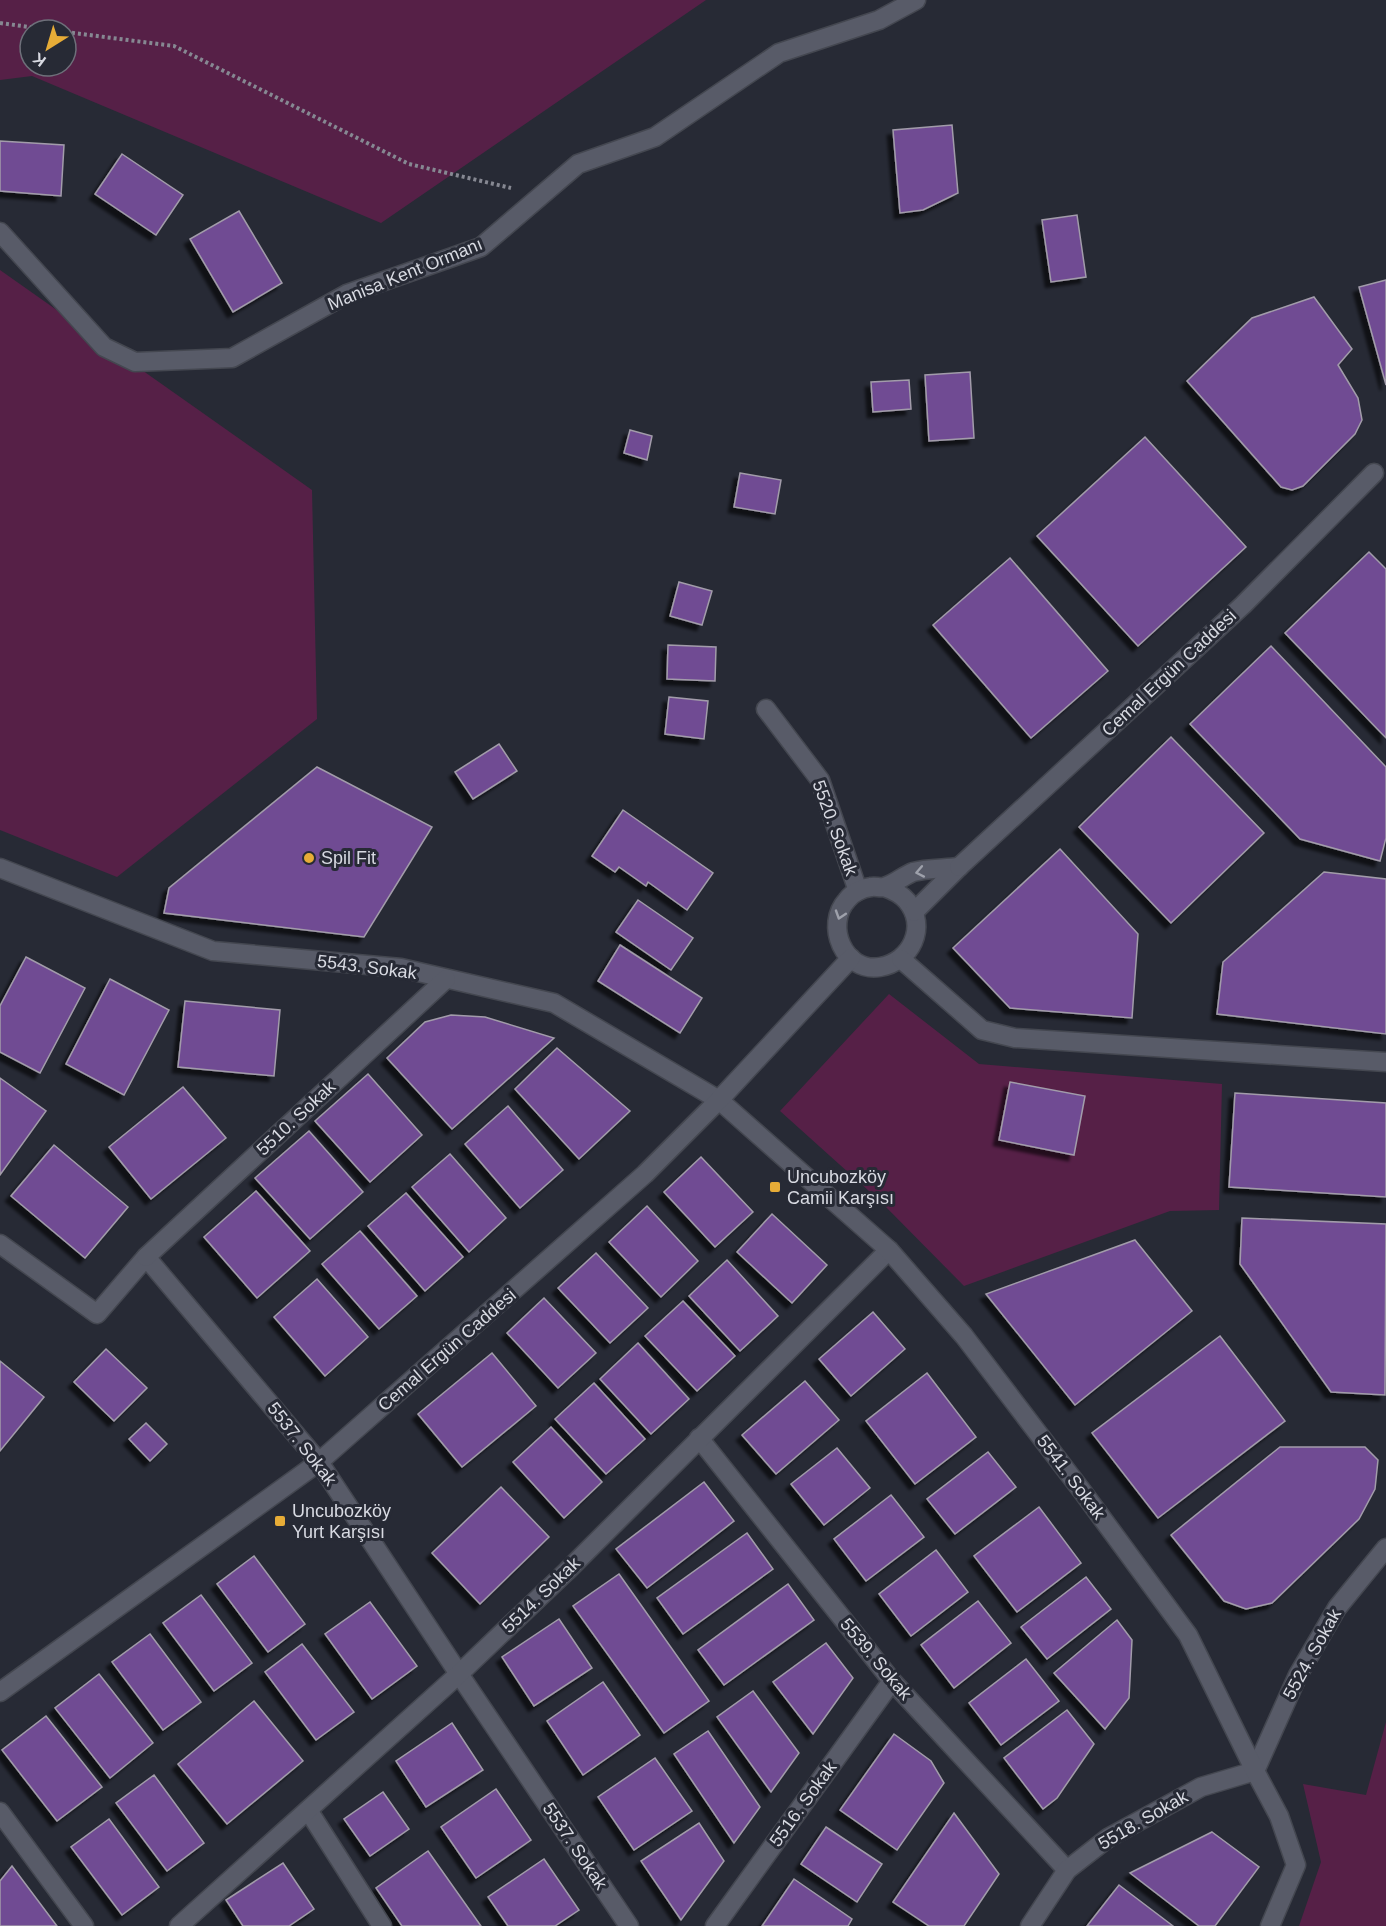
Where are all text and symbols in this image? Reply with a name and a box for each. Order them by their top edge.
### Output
north arrow [18,18,78,78]
text: K [29,49,49,70]
street label: Manisa Kent Ormanı [325,234,485,314]
street label: Cemal Ergün Caddesi [1098,606,1240,740]
street label: 5520. Sokak [808,778,862,879]
place label: Spil Fit [321,848,376,868]
marker: Spil Fit [302,851,316,865]
one-way arrow [915,865,925,878]
one-way arrow [834,910,847,920]
street label: 5543. Sokak [316,951,419,983]
street label: 5510. Sokak [253,1076,340,1159]
place label: Uncubozköy Camii Karşısı [787,1167,894,1208]
marker: Uncubozköy Camii Karşısı [768,1180,782,1194]
street label: Cemal Ergün Caddesi [374,1285,520,1415]
street label: 5537. Sokak [263,1398,341,1490]
street label: 5541. Sokak [1033,1431,1110,1524]
place label: Uncubozköy Yurt Karşısı [292,1501,391,1542]
marker: Uncubozköy Yurt Karşısı [273,1514,287,1528]
street label: 5514. Sokak [498,1552,585,1637]
street label: 5524. Sokak [1279,1605,1345,1703]
street label: 5539. Sokak [836,1614,916,1705]
street label: 5516. Sokak [765,1757,841,1850]
street label: 5518. Sokak [1095,1786,1192,1854]
street label: 5537. Sokak [539,1799,612,1894]

